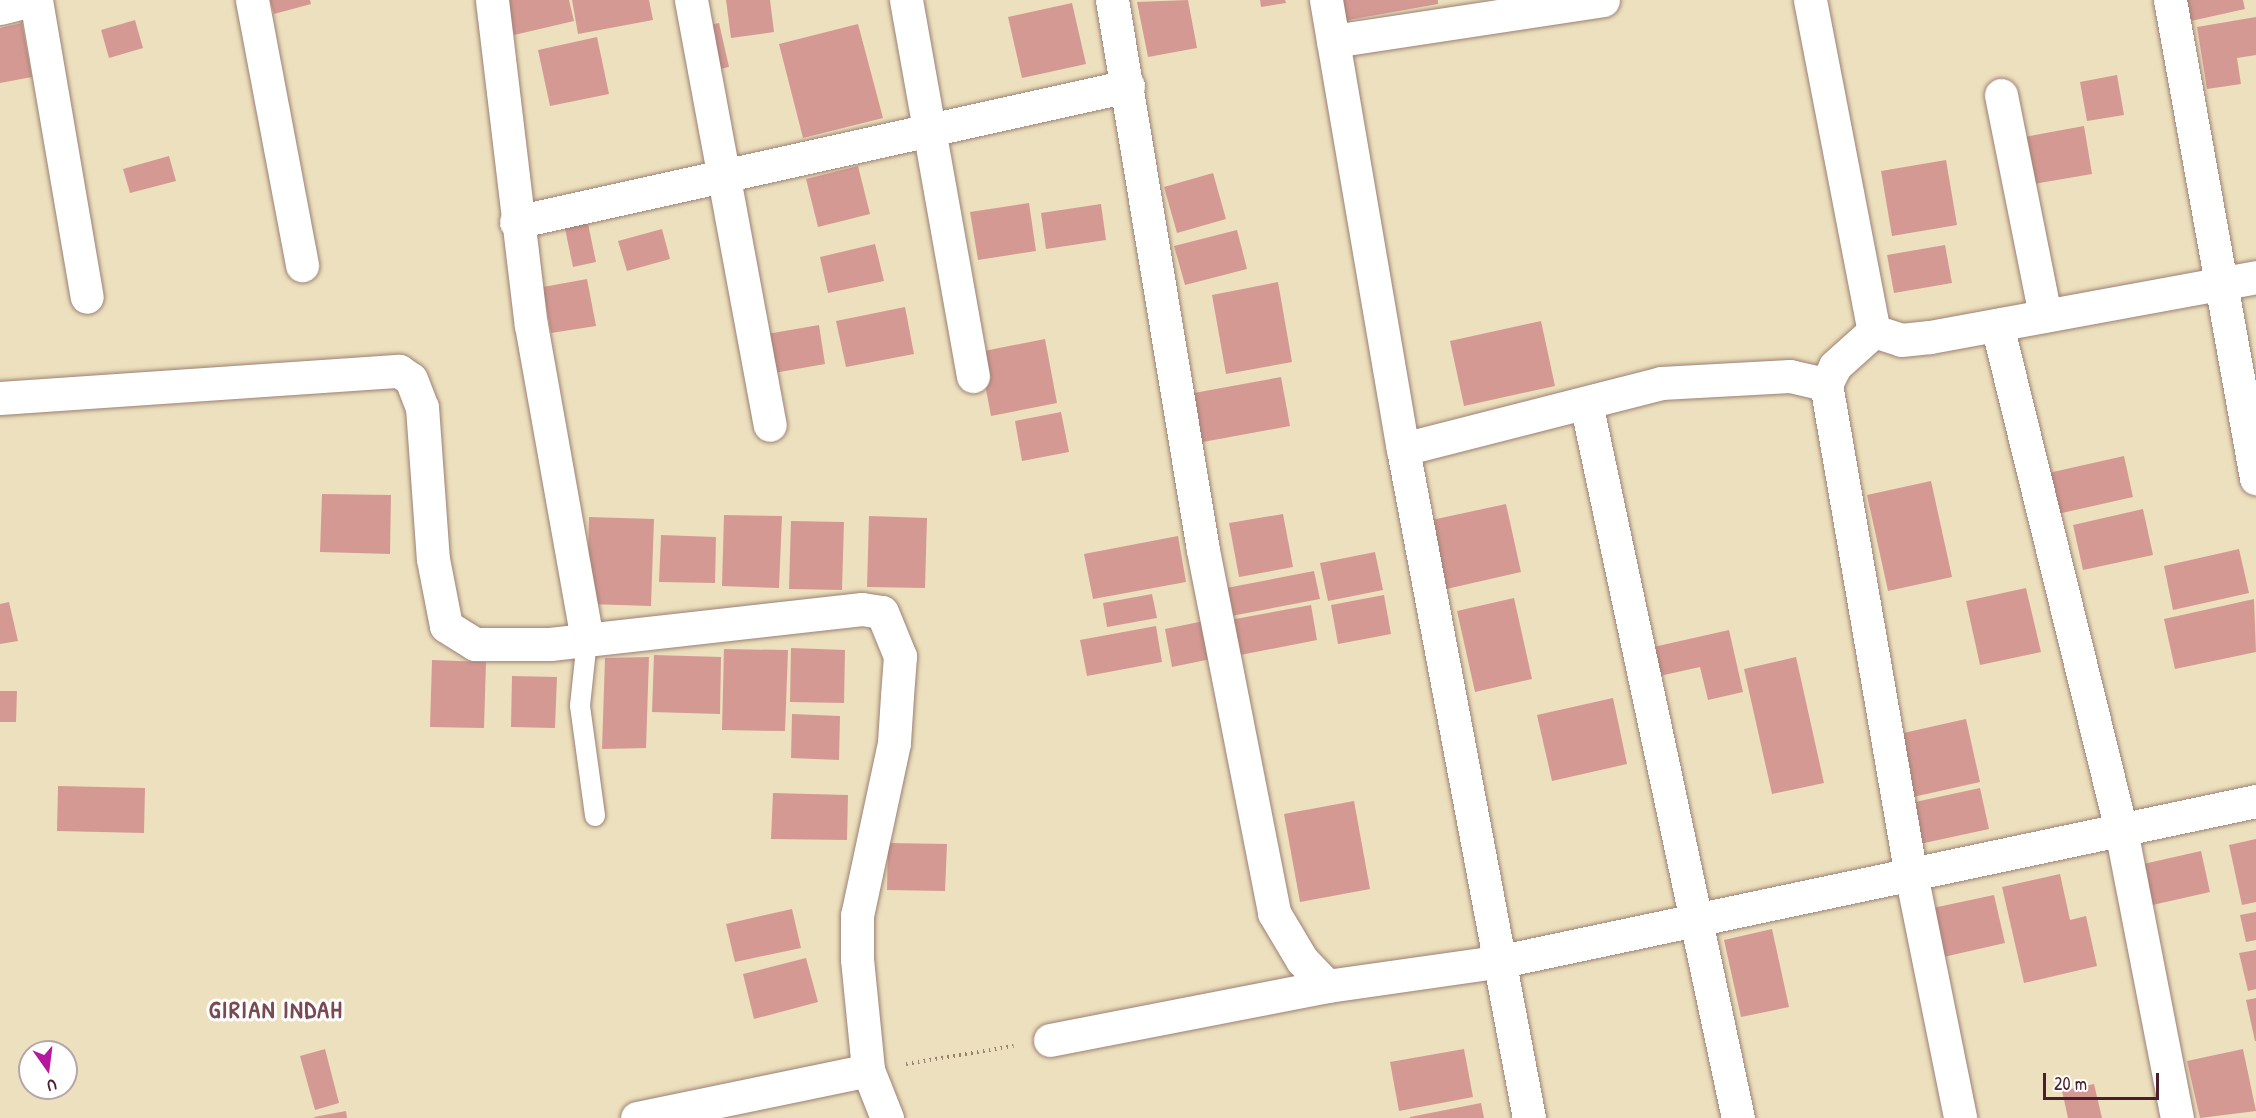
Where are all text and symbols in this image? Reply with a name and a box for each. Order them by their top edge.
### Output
district label: GIRIAN INDAH [209,996,343,1024]
north arrow [18,1040,78,1100]
scale bar [2046,1061,2162,1099]
text: 20 m [2054,1071,2087,1096]
text: U [45,1074,59,1097]

